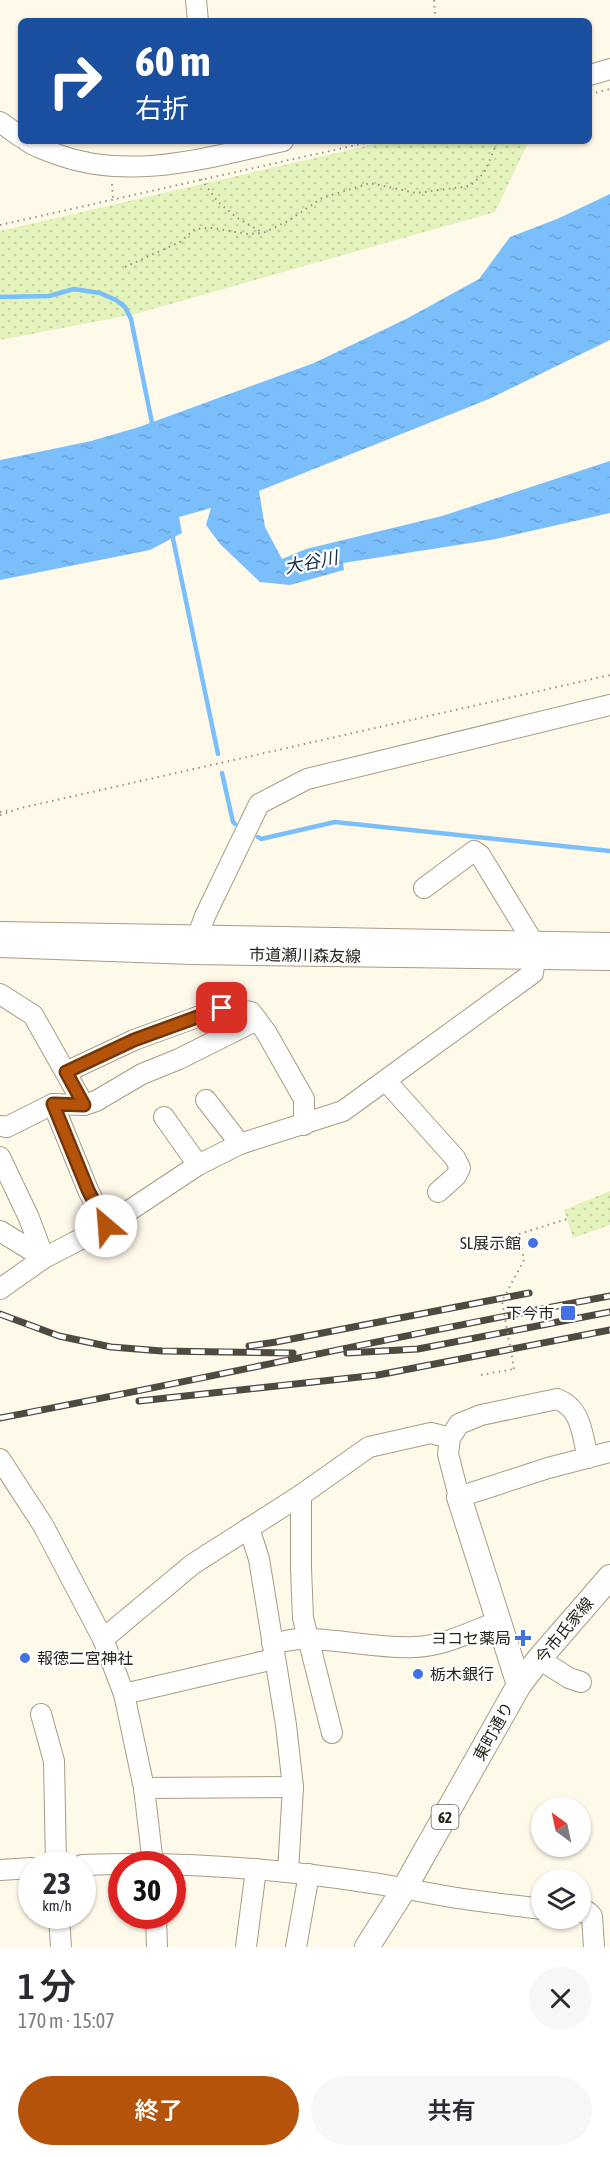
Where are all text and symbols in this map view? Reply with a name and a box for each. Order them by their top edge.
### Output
text: 60 m [135,37,210,85]
icon: right [36,42,114,120]
text: 右折 [135,93,189,124]
water label: 大谷川 [282,546,341,577]
street label: 市道瀬川森友線 [249,945,361,965]
pin [196,982,247,1033]
icon: arrive [205,991,238,1024]
position arrow [74,1194,138,1258]
place label: SL展示館 [460,1234,521,1252]
marker: SL展示館 [526,1236,540,1250]
place label: 下今市 [506,1304,554,1322]
marker: 下今市 [559,1304,577,1322]
street label: 今市氏家線 [531,1594,597,1666]
place label: ヨコセ薬局 [431,1629,511,1647]
marker: ヨコセ薬局 [516,1631,530,1645]
place label: 報徳二宮神社 [37,1649,133,1667]
marker: 報徳二宮神社 [18,1651,32,1665]
place label: 栃木銀行 [430,1665,494,1683]
marker: 栃木銀行 [411,1667,425,1681]
street label: 東町通り [470,1699,516,1763]
north arrow [531,1797,591,1857]
map controls [531,1797,591,1929]
road number: 62 [432,1805,458,1829]
speed limit sign: 30 [108,1851,186,1929]
text: 23 [43,1866,71,1900]
button: layers [531,1869,591,1929]
text: km/h [42,1897,72,1914]
text: 1 分 [18,1965,76,2007]
button: close [529,1967,592,2030]
text: 170 m · 15:07 [18,2009,115,2032]
button: 終了 [18,2076,299,2145]
button: 共有 [311,2076,592,2145]

